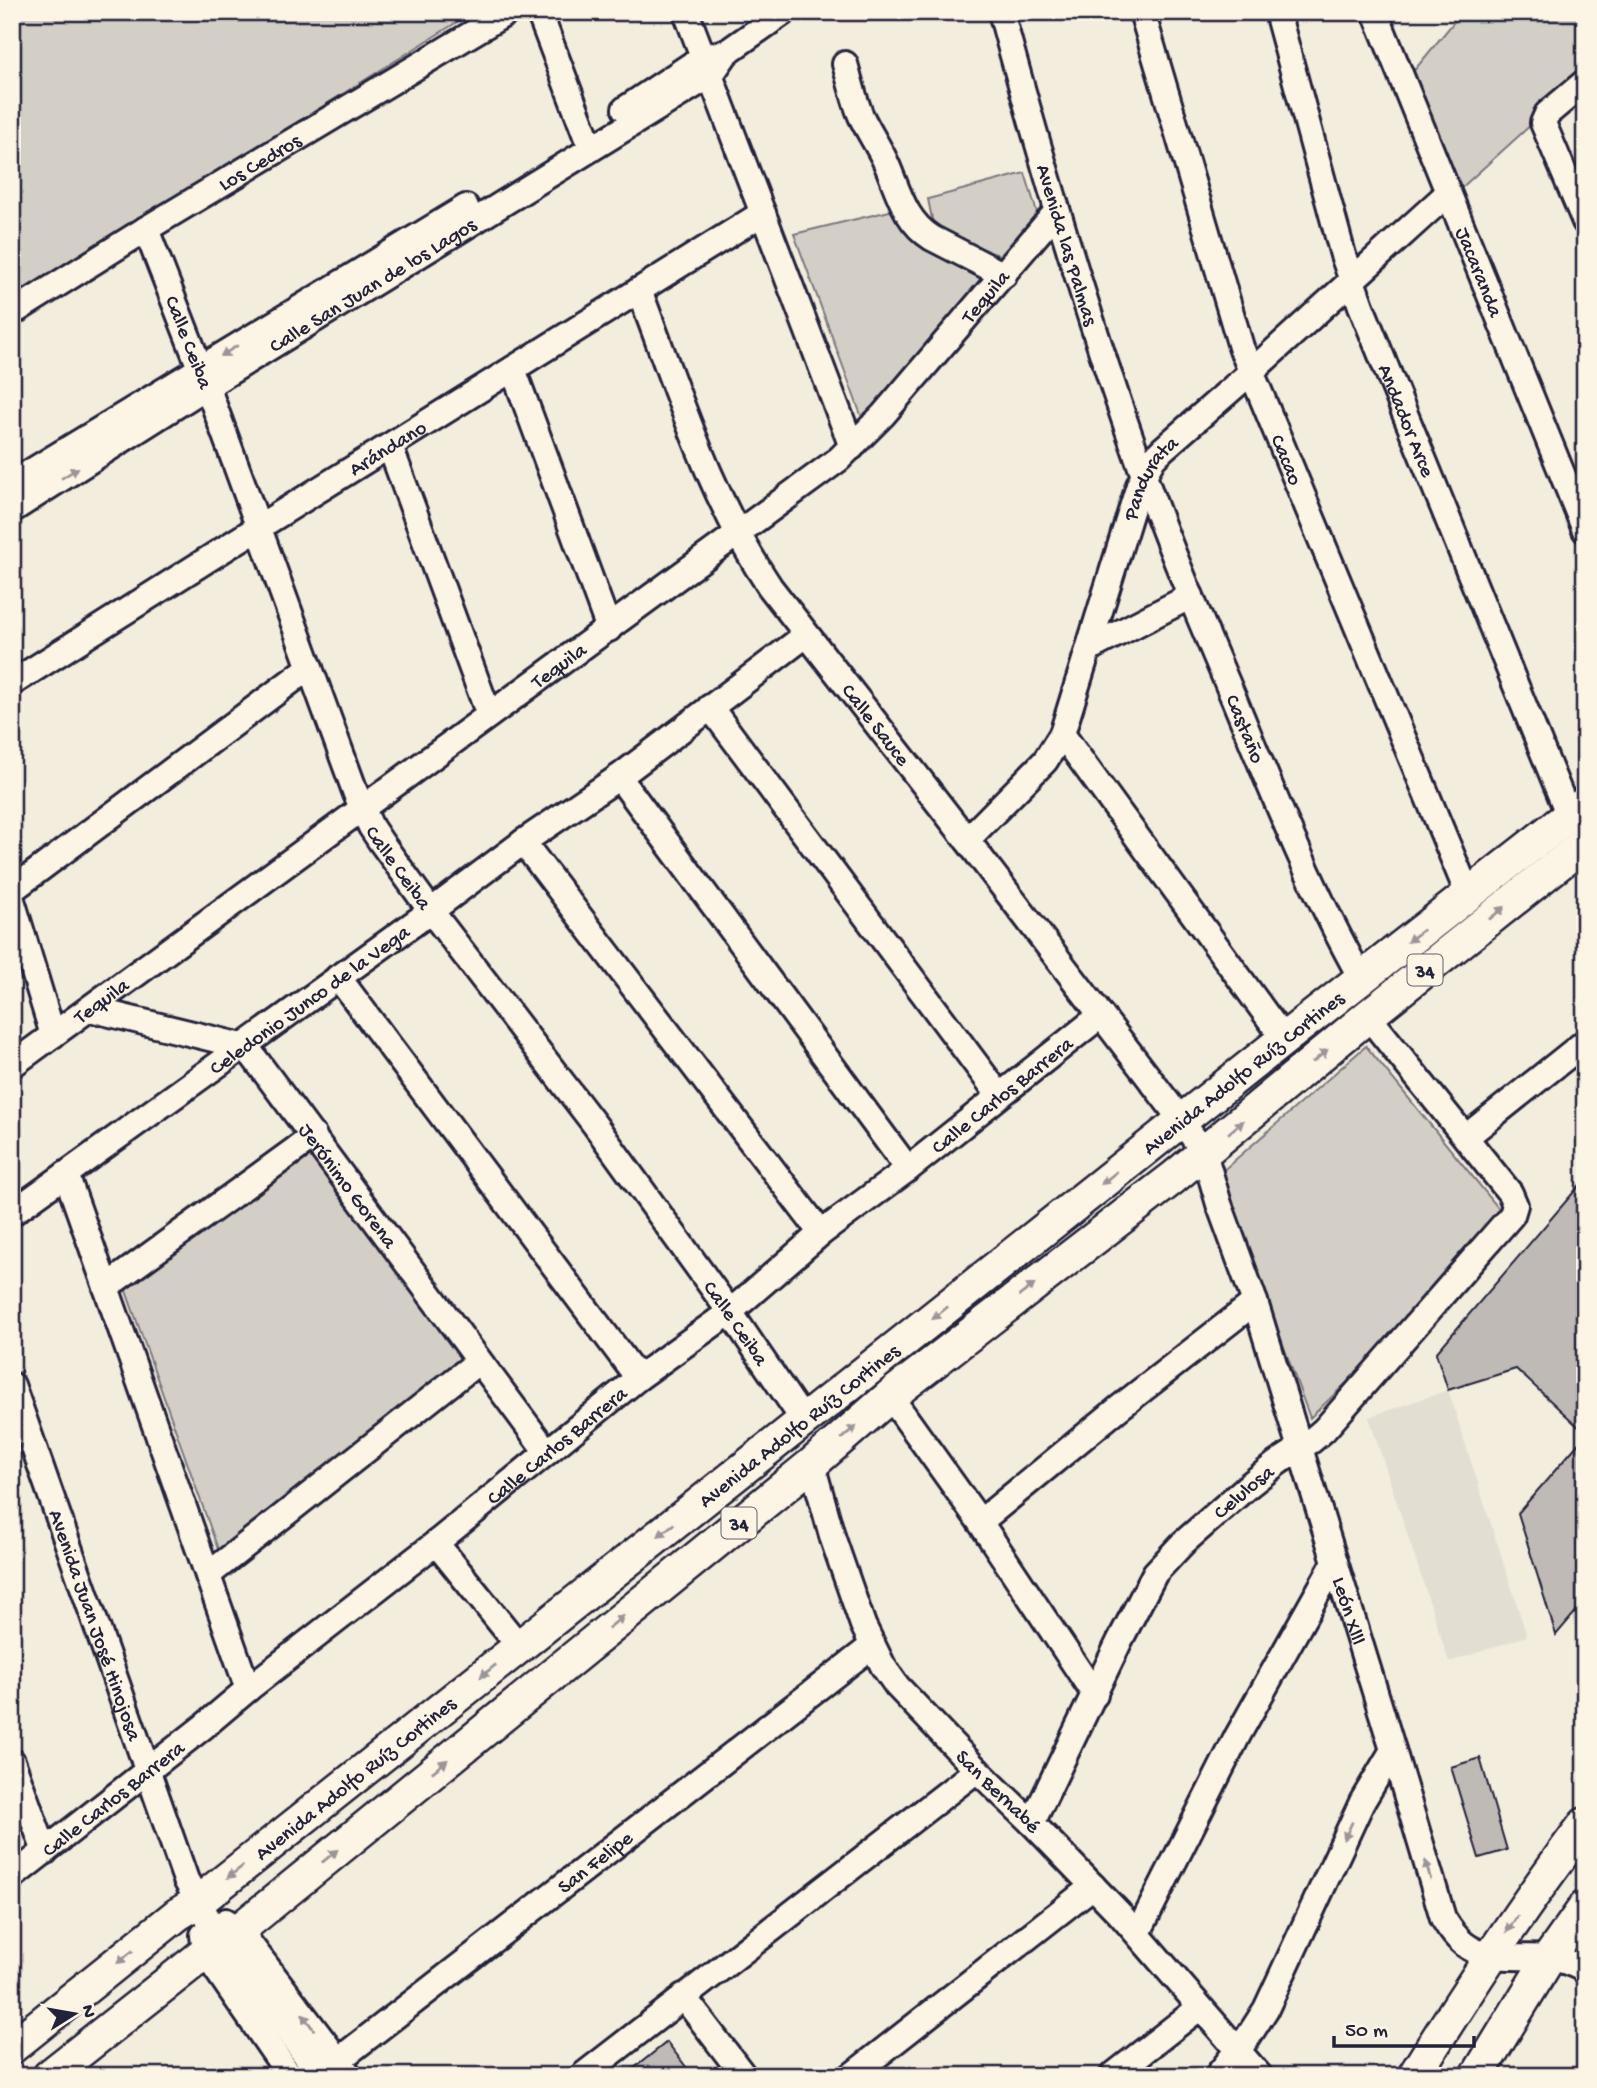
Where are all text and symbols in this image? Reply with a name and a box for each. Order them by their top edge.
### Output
street label: Los Cedros [215,129,308,199]
street label: Avenida las Palmas [1028,162,1102,331]
street label: Calle San Juan de los Lagos [266,213,483,360]
street label: Jacaranda [1448,224,1507,323]
street label: Tequila [957,265,1018,331]
street label: Calle Ceiba [157,293,216,394]
one-way arrow [219,344,239,357]
street label: Andador Arce [1370,361,1439,483]
street label: Arándano [346,417,432,484]
street label: Pandurata [1119,431,1186,525]
street label: Cacao [1263,432,1306,490]
one-way arrow [60,467,80,480]
street label: Tequila [527,638,594,697]
street label: Calle Sauce [834,680,914,773]
street label: Castaño [1218,692,1268,768]
street label: Calle Ceiba [358,822,436,917]
one-way arrow [1487,906,1505,921]
street label: Celedonio Junco de la Vega [206,920,417,1082]
one-way arrow [1407,928,1425,943]
road number: 34 [1408,954,1442,986]
street label: Tequila [70,974,136,1032]
street label: Avenida Adolfo Ruíz Cortines [1139,987,1351,1162]
street label: Calle Carlos Barrera [928,1032,1081,1161]
one-way arrow [1311,1049,1329,1064]
one-way arrow [1227,1119,1245,1134]
street label: Jerónimo Gorena [291,1120,401,1256]
one-way arrow [1101,1170,1118,1185]
street label: Calle Ceiba [696,1277,773,1373]
one-way arrow [1018,1283,1036,1298]
one-way arrow [932,1305,950,1320]
street label: Avenida Adolfo Ruíz Cortines [695,1339,907,1515]
street label: Calle Carlos Barrera [483,1382,635,1512]
one-way arrow [840,1424,858,1440]
street label: Celulosa [1210,1460,1281,1526]
street label: Avenida Juan José Hinojosa [41,1507,145,1746]
road number: 34 [722,1508,756,1539]
one-way arrow [658,1522,675,1537]
street label: León Xlll [1324,1575,1369,1648]
one-way arrow [607,1615,624,1630]
one-way arrow [479,1664,497,1679]
street label: Avenida Adolfo Ruíz Cortines [251,1692,463,1868]
street label: Calle Carlos Barrera [39,1736,192,1864]
street label: San Bernabé [949,1746,1045,1841]
one-way arrow [431,1759,448,1774]
one-way arrow [1343,1821,1354,1841]
street label: San Felipe [554,1826,640,1901]
one-way arrow [321,1849,338,1864]
one-way arrow [1422,1859,1433,1881]
one-way arrow [226,1865,244,1880]
one-way arrow [1506,1914,1519,1933]
one-way arrow [116,1949,134,1964]
north arrow [38,1980,108,2050]
text: N [75,2003,100,2020]
scale bar [1334,2004,1474,2048]
one-way arrow [302,2013,316,2031]
text: 50 m [1345,2020,1388,2045]

